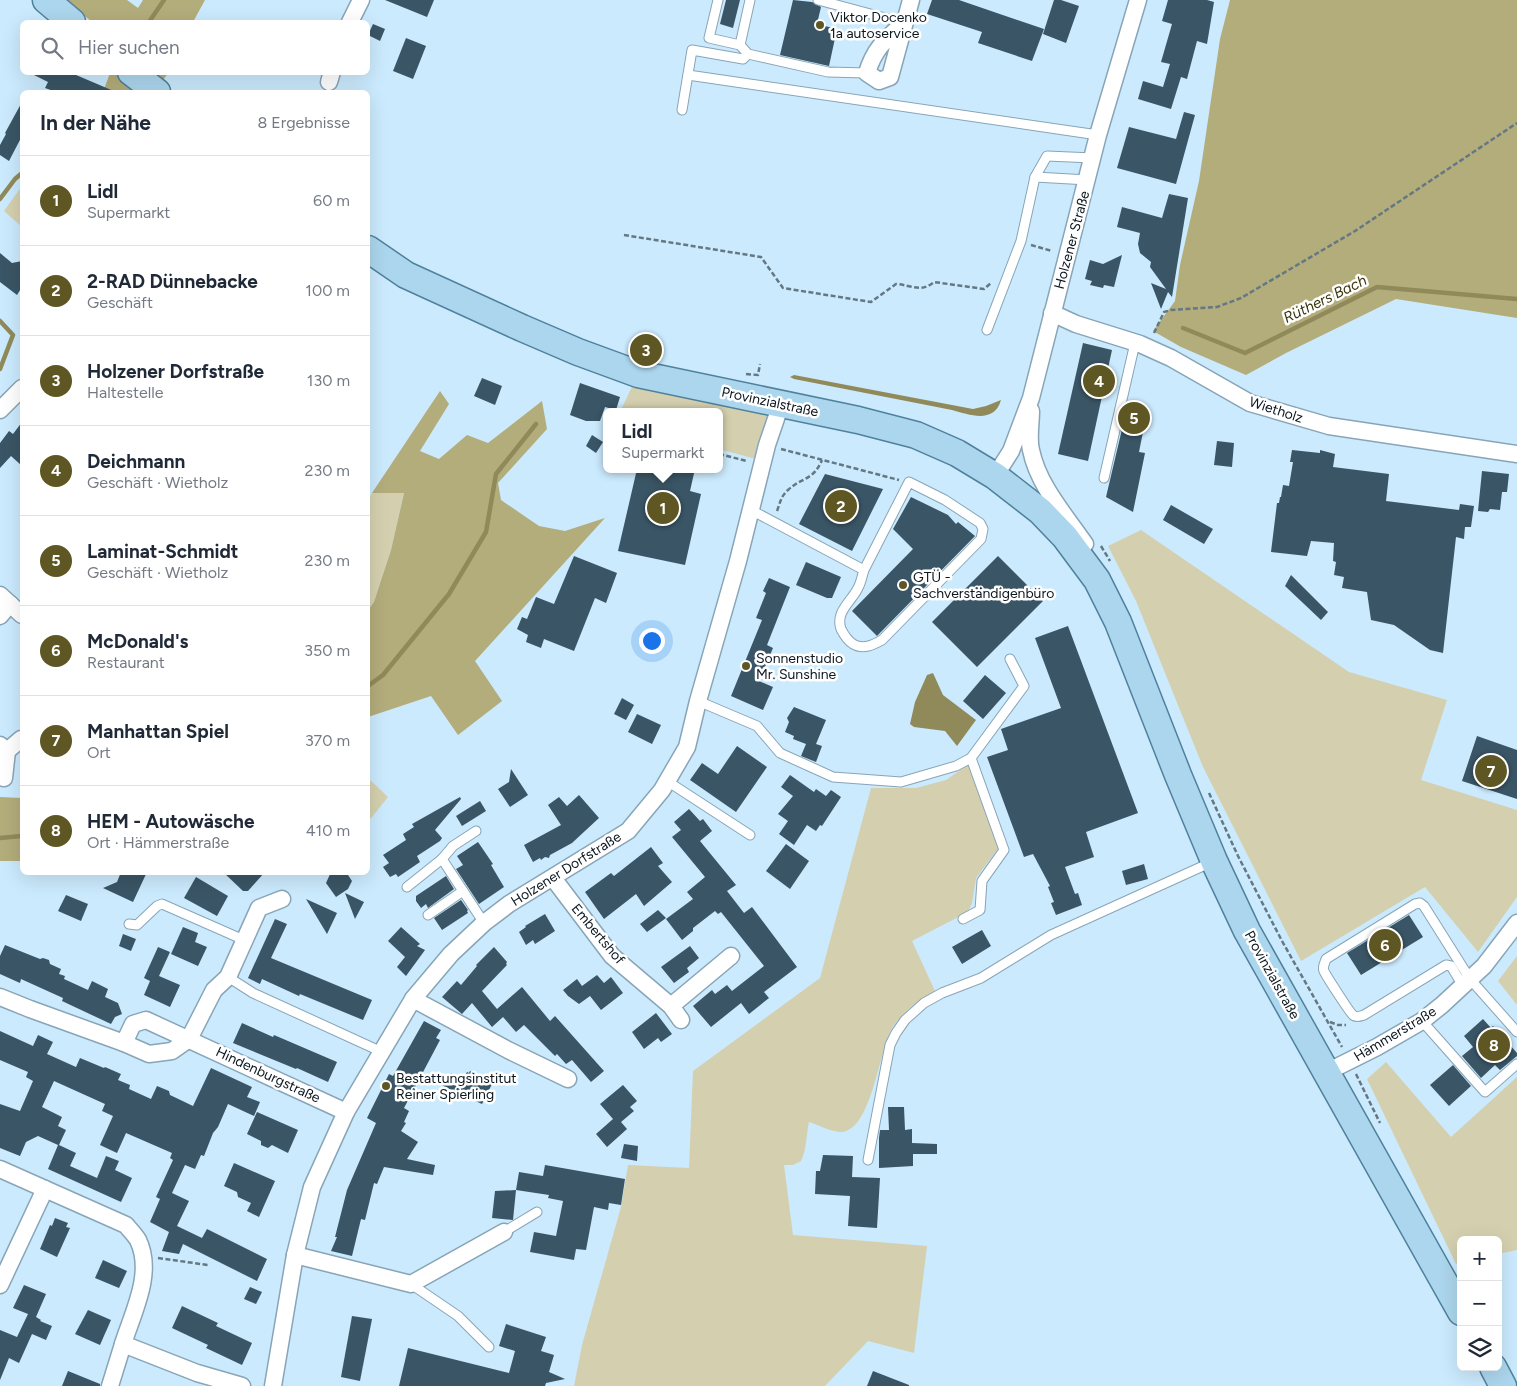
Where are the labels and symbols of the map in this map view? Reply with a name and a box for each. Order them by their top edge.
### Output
place label: Viktor Docenko 1a autoservice [830,9,927,42]
marker: Viktor Docenko 1a autoservice [814,19,826,31]
street label: Holzener Straße [1051,189,1093,291]
water label: Rüthers Bach [1280,271,1370,327]
pin: 3 [630,331,662,369]
pin: 4 [1083,362,1115,400]
street label: Provinzialstraße [720,383,820,421]
street label: Wietholz [1247,393,1305,427]
pin: 5 [1118,399,1150,437]
pin: 2 [825,487,857,525]
pin: 1 [647,489,679,527]
place label: GTÜ - Sachverständigenbüro [913,569,1054,602]
marker: GTÜ - Sachverständigenbüro [897,579,909,591]
your location [639,628,665,654]
place label: Sonnenstudio Mr. Sunshine [756,650,843,683]
marker: Sonnenstudio Mr. Sunshine [740,660,752,672]
pin: 7 [1475,752,1507,790]
street label: Holzener Dorfstraße [508,828,625,910]
street label: Embertshof [568,900,629,968]
pin: 6 [1369,926,1401,964]
street label: Provinzialstraße [1241,928,1304,1023]
street label: Hämmerstraße [1351,1003,1440,1065]
pin: 8 [1478,1026,1510,1064]
street label: Hindenburgstraße [213,1043,323,1107]
place label: Bestattungsinstitut Reiner Spierling [396,1070,517,1103]
marker: Bestattungsinstitut Reiner Spierling [380,1080,392,1092]

